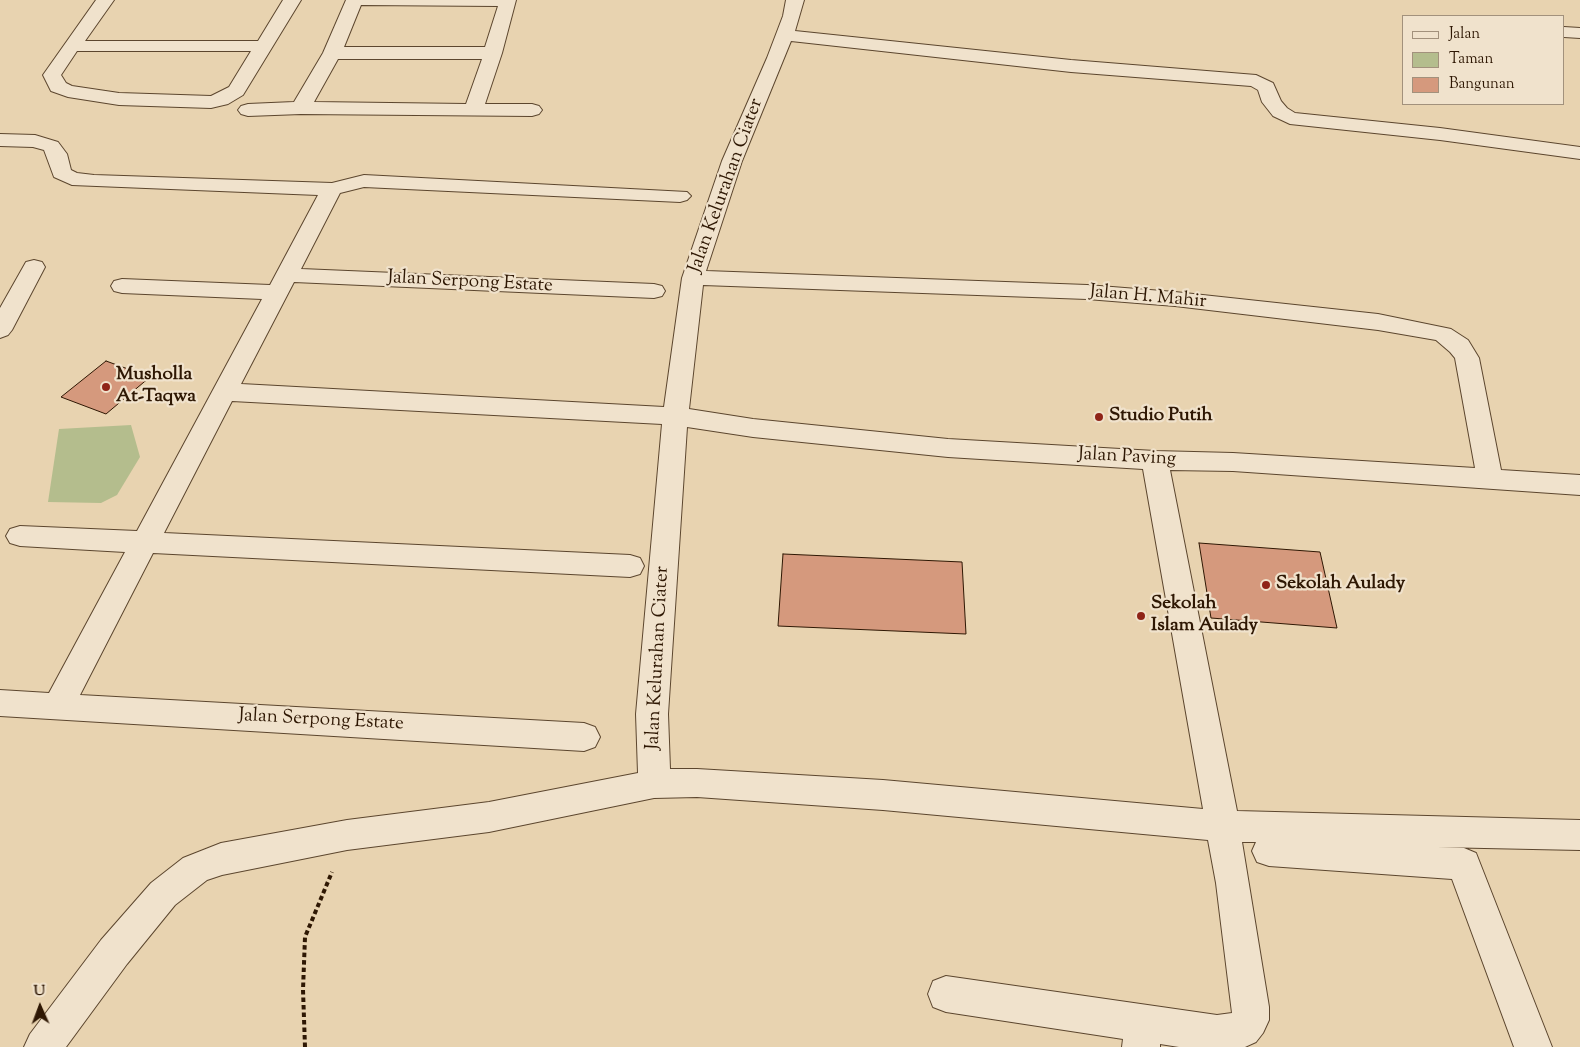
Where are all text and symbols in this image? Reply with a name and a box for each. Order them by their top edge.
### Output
legend [1402,15,1565,105]
text: Jalan [1449,24,1480,45]
text: Taman [1449,49,1493,70]
text: Bangunan [1449,74,1515,95]
street label: Jalan Kelurahan Ciater [685,96,769,276]
street label: Jalan Serpong Estate [387,267,553,299]
street label: Jalan H. Mahir [1089,282,1207,314]
place label: Musholla At-Taqwa [116,365,196,409]
marker: Musholla At-Taqwa [100,381,112,393]
place label: Studio Putih [1109,406,1213,428]
marker: Studio Putih [1093,411,1105,423]
street label: Jalan Paving [1077,444,1177,472]
street label: Jalan Kelurahan Ciater [643,566,675,750]
place label: Sekolah Aulady [1276,574,1405,596]
marker: Sekolah Aulady [1260,579,1272,591]
place label: Sekolah Islam Aulady [1151,594,1258,638]
marker: Sekolah Islam Aulady [1135,610,1147,622]
street label: Jalan Serpong Estate [238,705,404,737]
north arrow [15,982,65,1032]
text: U [33,982,46,1002]

